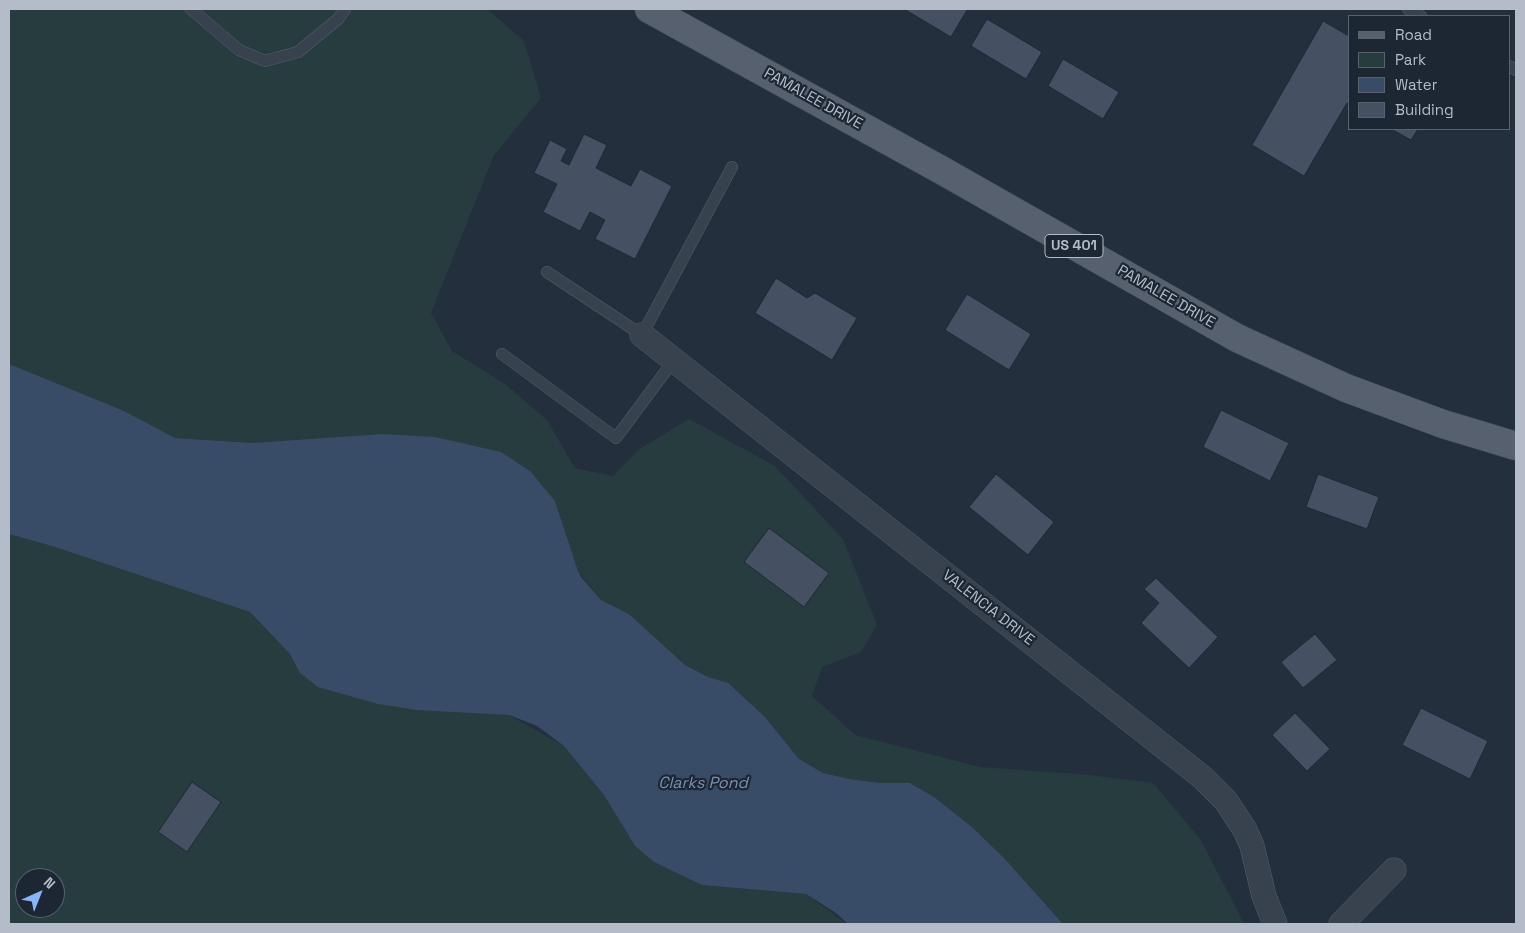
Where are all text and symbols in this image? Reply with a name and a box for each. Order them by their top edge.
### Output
legend [1348,15,1510,130]
text: Road [1395,25,1432,44]
text: Park [1395,50,1426,69]
street label: PAMALEE DRIVE [761,65,865,133]
text: Water [1395,75,1437,94]
text: Building [1395,100,1454,119]
road number: US 401 [1045,235,1103,258]
street label: PAMALEE DRIVE [1114,262,1218,332]
street label: VALENCIA DRIVE [938,566,1038,650]
water label: Clarks Pond [658,774,748,794]
north arrow [15,868,65,918]
text: N [40,873,59,893]

